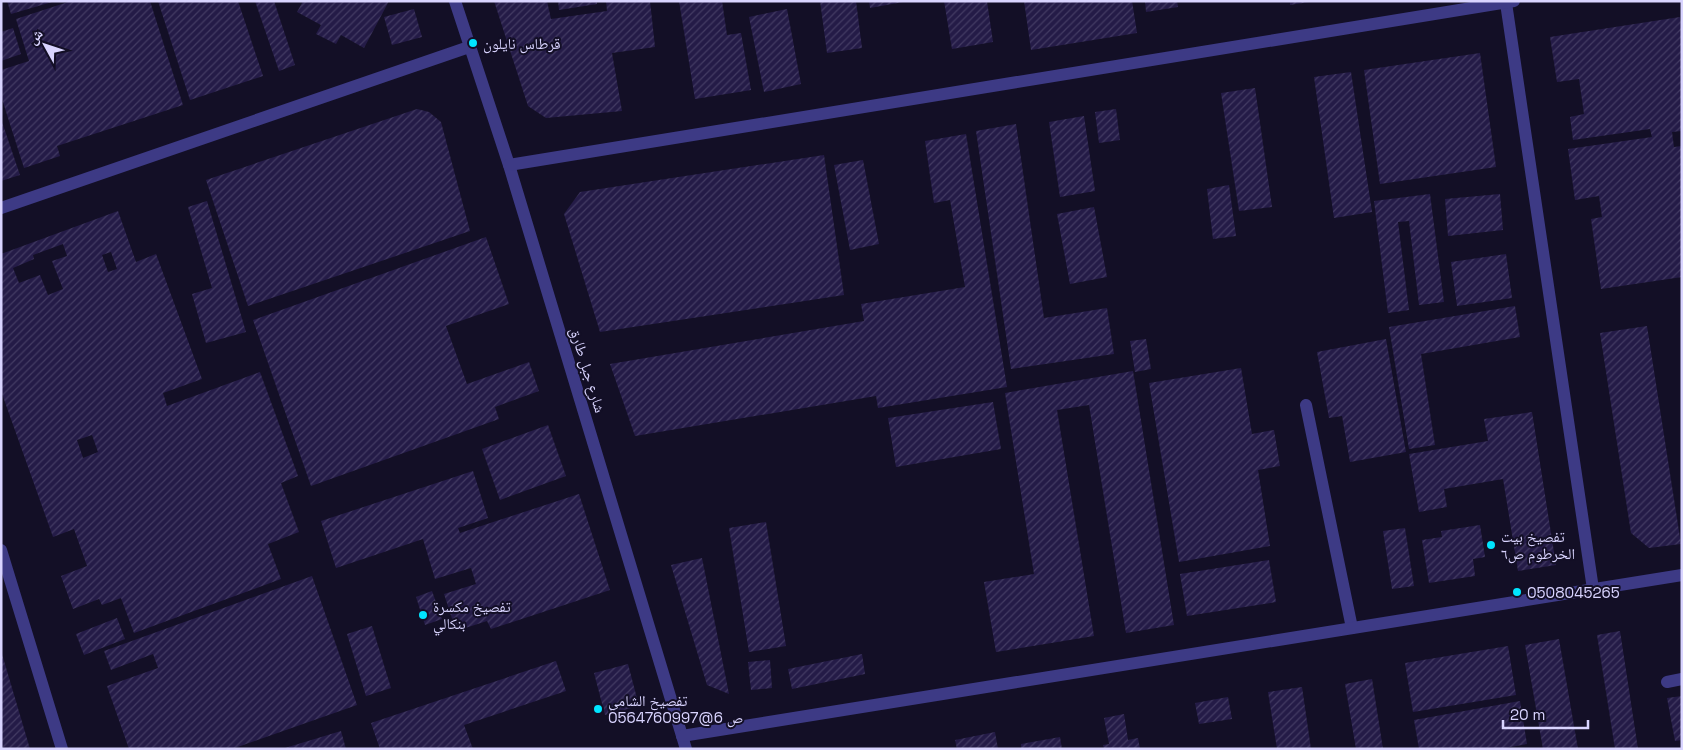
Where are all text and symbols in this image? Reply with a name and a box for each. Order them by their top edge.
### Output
north arrow [20,20,70,70]
text: ش [23,25,47,48]
place label: قرطاس نايلون [483,34,561,54]
marker: قرطاس نايلون [467,37,479,49]
street label: شارع جبل طارق [565,325,610,415]
place label: تفصيخ بيت الخرطوم ص٦ [1501,527,1575,564]
marker: تفصيخ بيت الخرطوم ص٦ [1485,539,1497,551]
place label: 0508045265 [1527,583,1620,602]
marker: 0508045265 [1511,586,1523,598]
place label: تفصيخ مكسرة بنكالي [433,597,511,635]
marker: تفصيخ مكسرة بنكالي [417,609,429,621]
place label: تفصيخ الشامي ص 6@0564760997 [608,691,743,728]
scale bar [1503,698,1588,730]
marker: تفصيخ الشامي ص 6@0564760997 [592,703,604,715]
text: 20 m [1510,705,1545,724]

